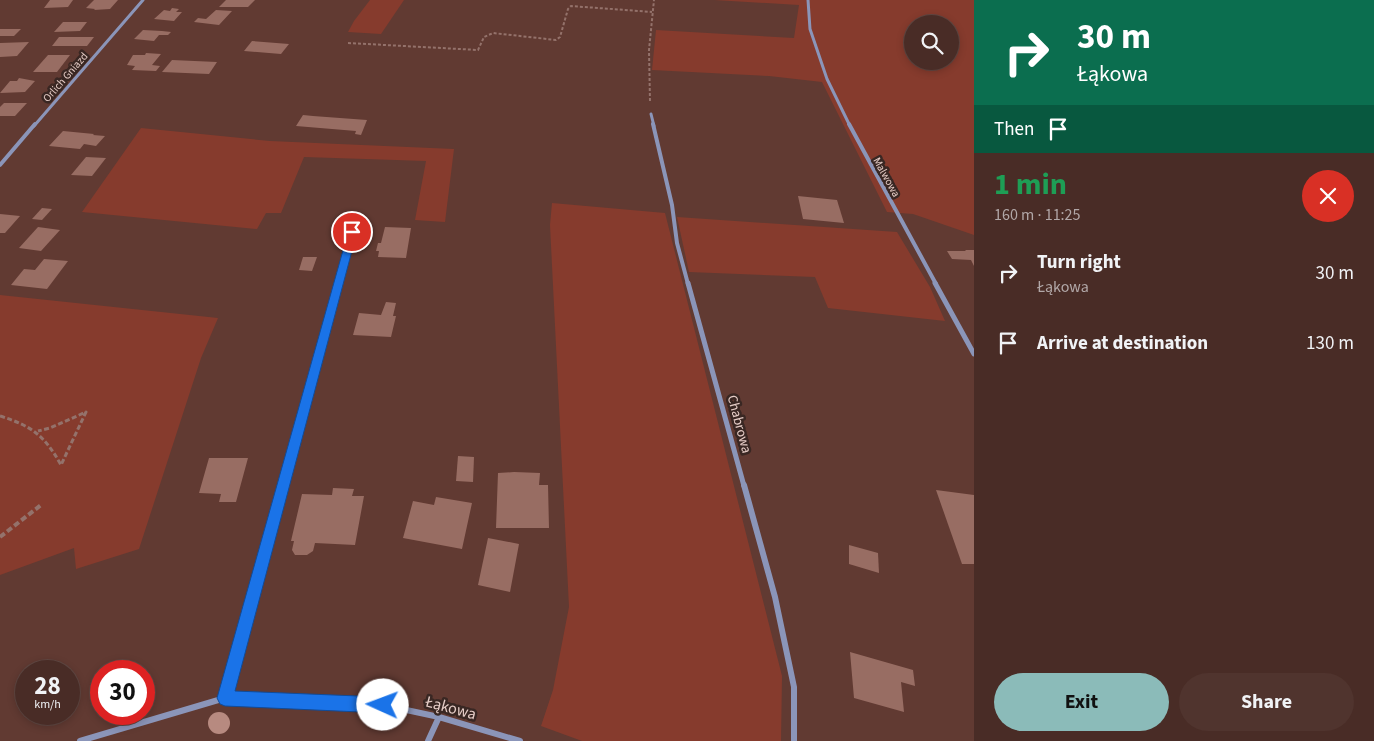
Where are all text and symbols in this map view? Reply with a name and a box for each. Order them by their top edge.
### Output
text: 30 m [1077,12,1151,62]
map controls [904,15,959,70]
button: search [904,15,959,70]
icon: right [994,20,1059,85]
street label: Orlich Gniazd [40,49,91,105]
text: Łąkowa [1077,58,1148,90]
icon: arrive [1044,115,1072,143]
text: Then [994,116,1034,143]
street label: Malwowa [869,155,904,200]
text: 1 min [994,163,1067,206]
button: close [1302,170,1354,222]
text: 160 m · 11:25 [994,204,1081,226]
pin [331,211,373,253]
icon: arrive [338,218,366,246]
text: Turn right [1037,249,1121,276]
icon: right [994,259,1022,287]
text: 30 m [1316,260,1354,287]
text: Łąkowa [1037,276,1089,298]
icon: arrive [994,329,1022,357]
text: Arrive at destination [1037,330,1208,357]
text: 130 m [1306,330,1354,357]
street label: Chabrowa [722,393,756,456]
speed limit sign: 30 [90,660,155,725]
text: 28 [34,668,61,704]
button: Exit [994,673,1169,731]
button: Share [1179,673,1354,731]
position arrow [356,678,408,730]
street label: Łąkowa [422,690,479,725]
text: km/h [34,696,61,713]

